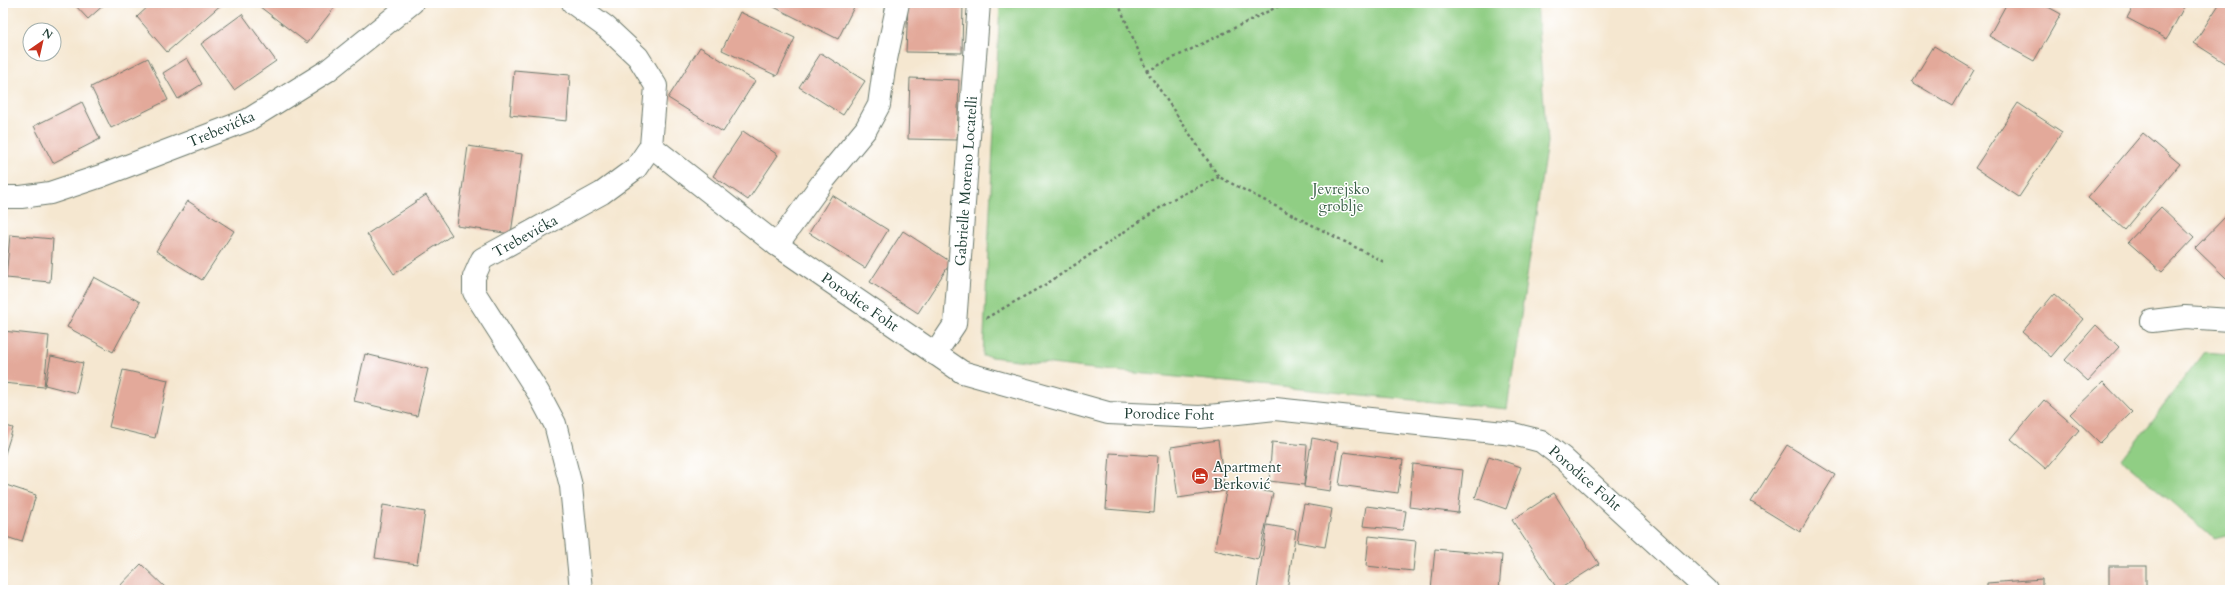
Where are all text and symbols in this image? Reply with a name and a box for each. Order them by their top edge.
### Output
north arrow [22,22,62,62]
text: N [39,25,56,43]
street label: Gabrielle Moreno Locatelli [950,95,982,267]
street label: Trebevićka [184,106,258,152]
park label: Jevrejsko groblje [1310,179,1370,216]
street label: Trebevićka [489,210,561,262]
street label: Porodice Foht [817,268,903,336]
street label: Porodice Foht [1124,403,1214,425]
street label: Porodice Foht [1544,441,1626,515]
place label: Apartment Berković [1213,457,1281,494]
hotel icon: Apartment Berković [1190,466,1210,486]

